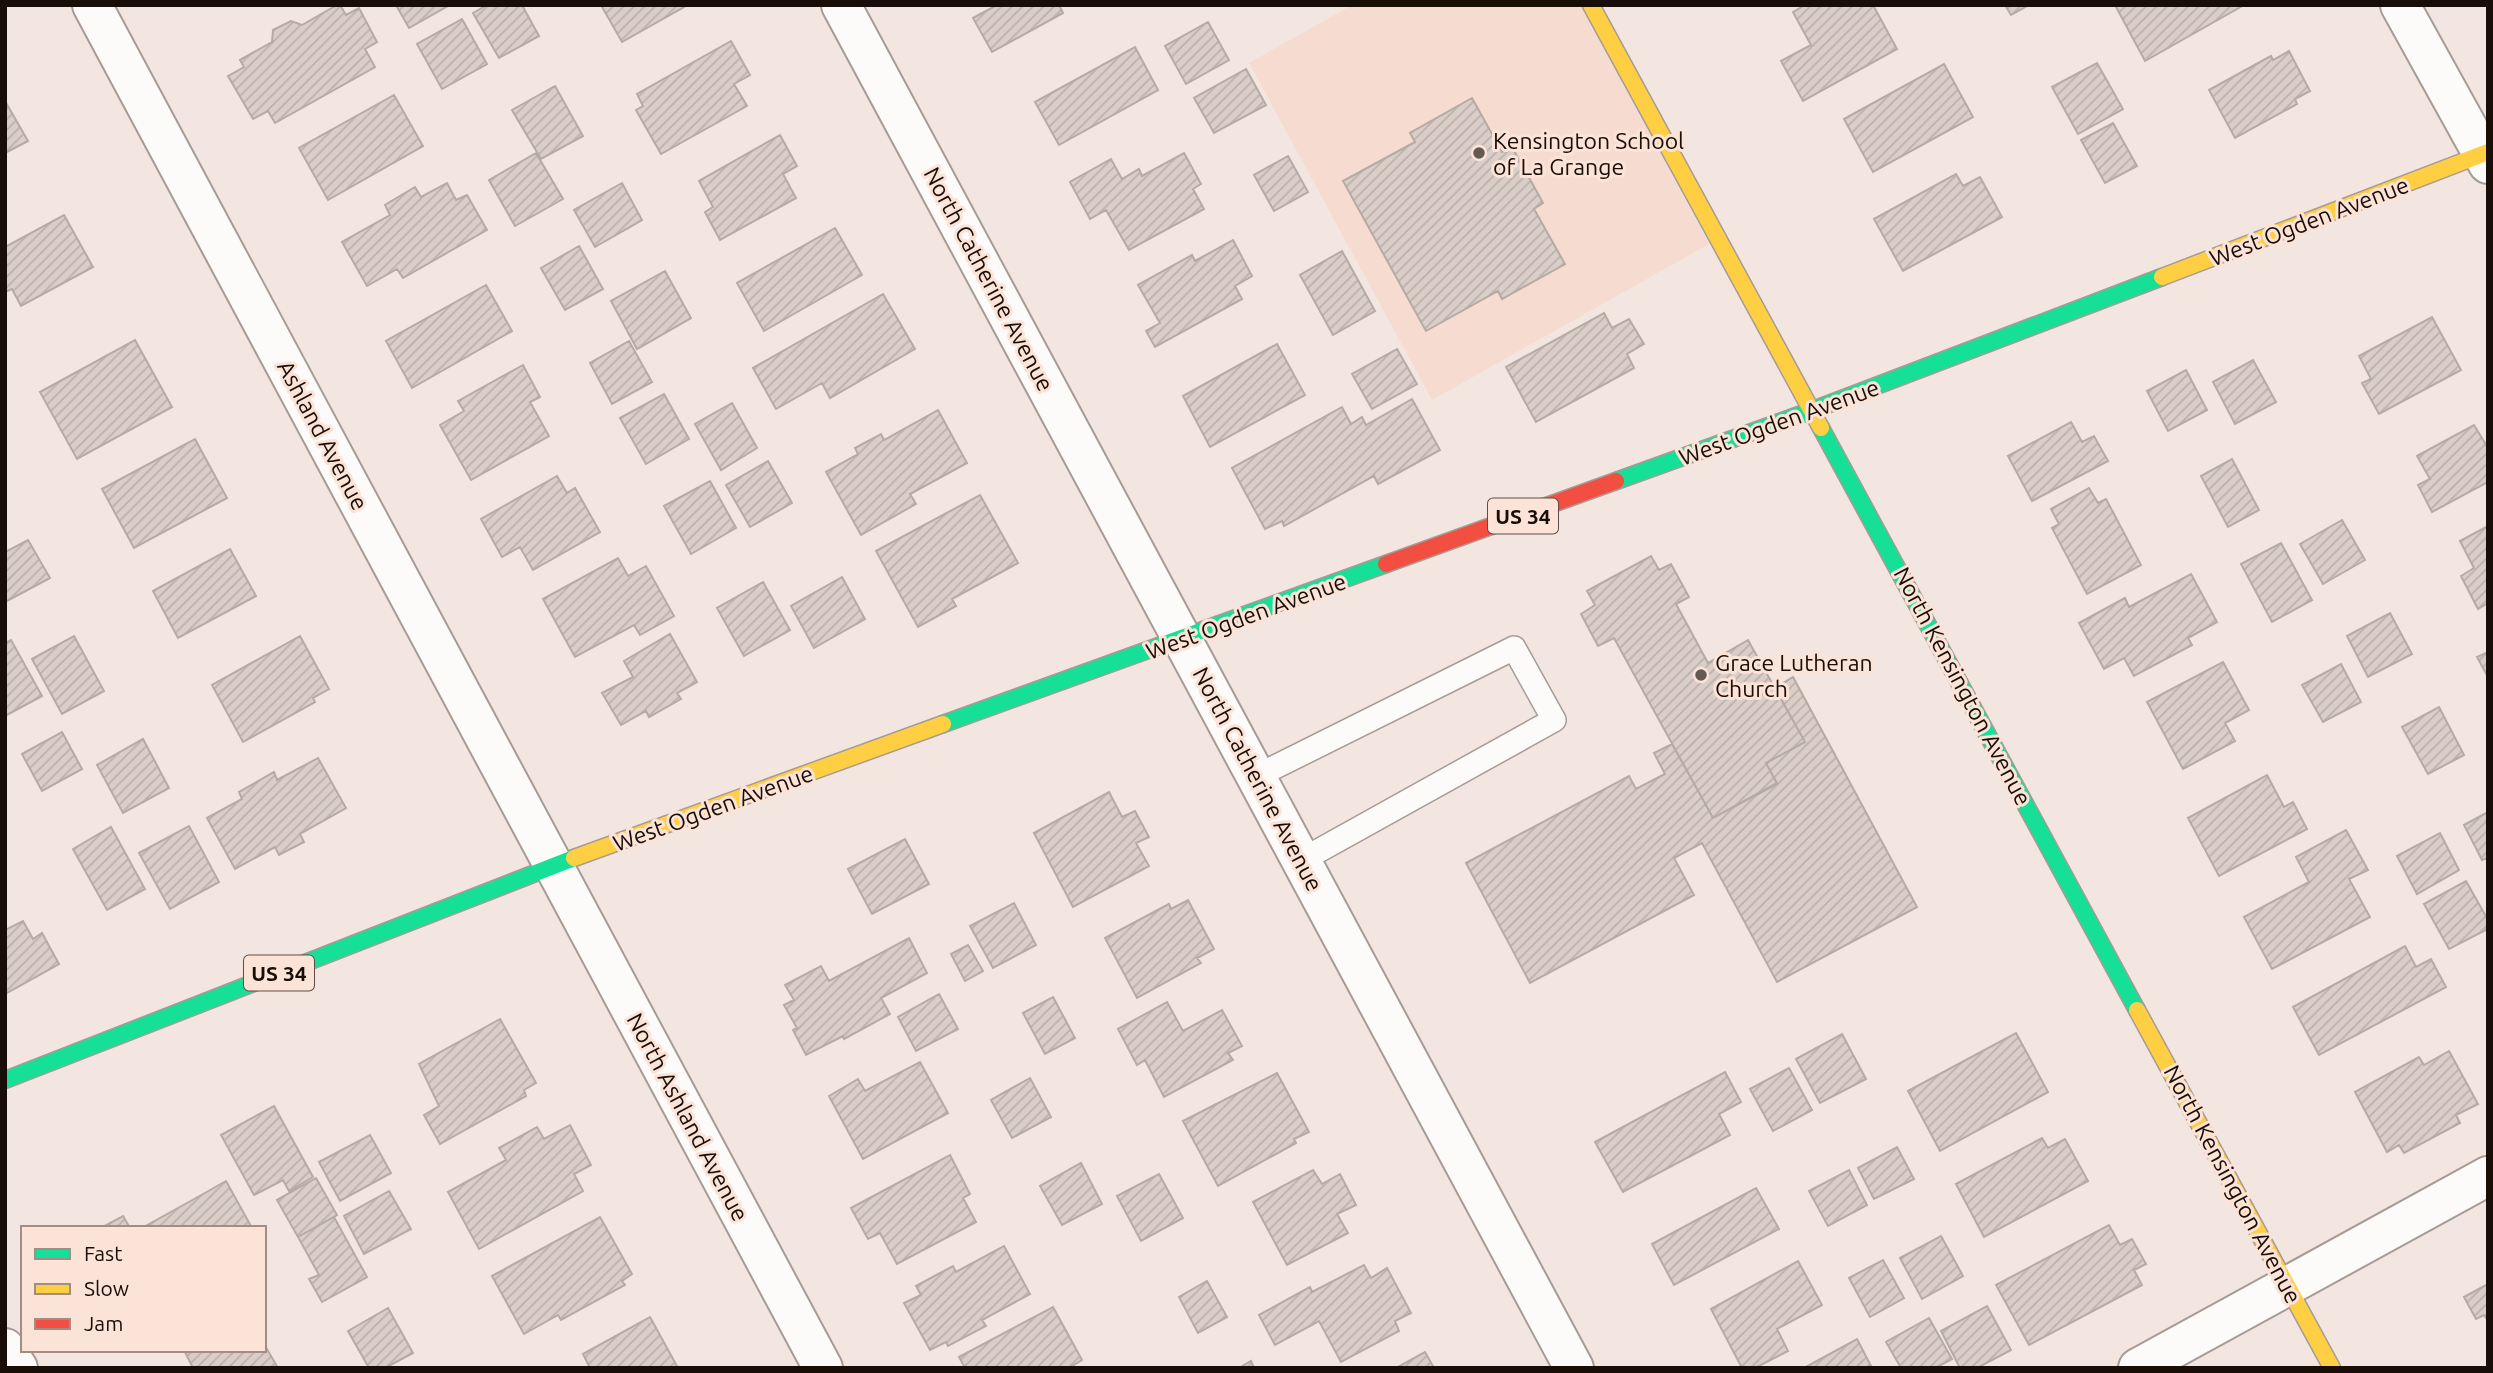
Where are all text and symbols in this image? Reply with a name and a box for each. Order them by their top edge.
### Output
place label: Kensington School of La Grange [1493,128,1684,179]
marker: Kensington School of La Grange [1471,145,1487,161]
street label: North Catherine Avenue [919,163,1059,395]
street label: West Ogden Avenue [2206,172,2412,270]
street label: Ashland Avenue [273,356,373,514]
street label: West Ogden Avenue [1676,374,1882,470]
road number: US 34 [1488,498,1558,534]
street label: North Kensington Avenue [1890,563,2036,809]
street label: West Ogden Avenue [1143,568,1349,664]
place label: Grace Lutheran Church [1715,650,1873,701]
street label: North Catherine Avenue [1188,663,1328,895]
marker: Grace Lutheran Church [1693,667,1709,683]
street label: West Ogden Avenue [610,760,816,856]
road number: US 34 [244,956,314,990]
street label: North Ashland Avenue [623,1009,753,1225]
street label: North Kensington Avenue [2160,1061,2306,1307]
legend [21,1226,266,1352]
text: Fast [84,1241,122,1265]
text: Slow [84,1276,129,1300]
text: Jam [84,1311,123,1335]

